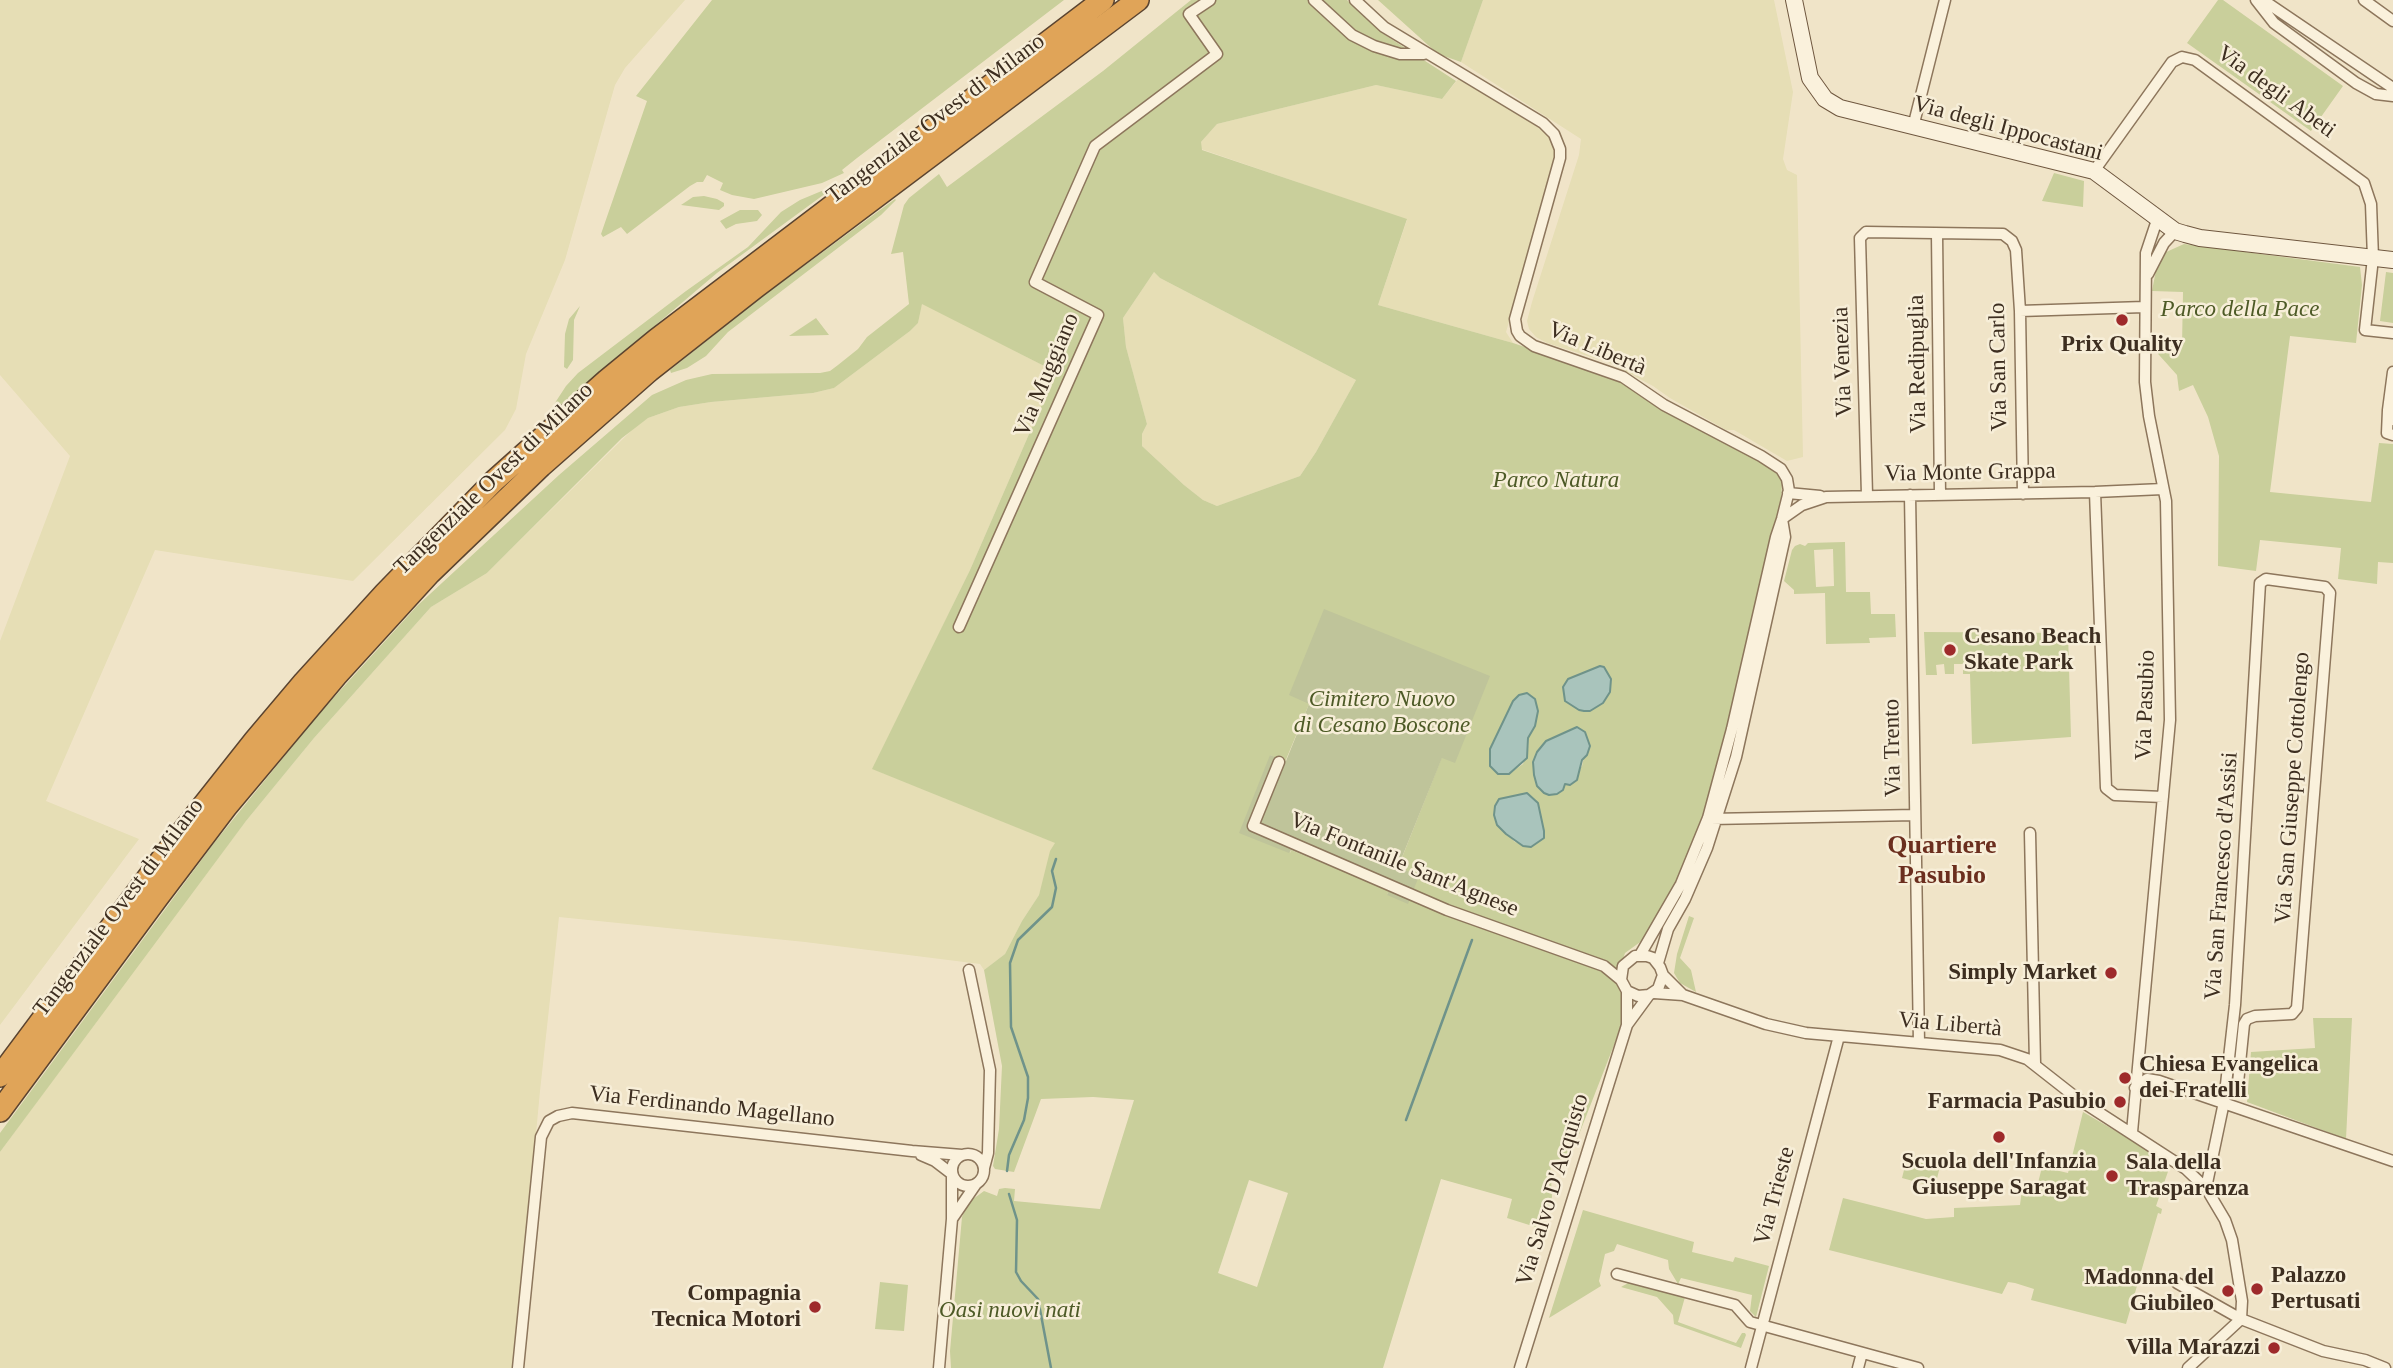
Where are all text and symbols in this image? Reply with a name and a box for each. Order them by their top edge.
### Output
street label: Tangenziale Ovest di Milano [821,28,1051,210]
street label: Via degli Abeti [2211,40,2341,144]
street label: Via degli Ippocastani [1910,90,2106,168]
street label: Via Redipuglia [1903,295,1933,433]
park label: Parco della Pace [2161,296,2319,324]
street label: Via San Carlo [1984,302,2014,432]
street label: Via Venezia [1827,306,1859,418]
street label: Via Muggiano [1008,309,1086,441]
marker: Prix Quality [2114,312,2130,328]
street label: Via Libertà [1544,316,1650,382]
place label: Prix Quality [2061,331,2183,359]
street label: Tangenziale Ovest di Milano [389,377,599,581]
street label: Via Monte Grappa [1884,458,2056,488]
park label: Parco Natura [1493,467,1619,495]
place label: Cesano Beach Skate Park [1964,623,2101,677]
marker: Cesano Beach Skate Park [1942,642,1958,658]
street label: Via Pasubio [2130,649,2162,761]
street label: Via San Giuseppe Cottolengo [2270,651,2316,925]
park label: Cimitero Nuovo di Cesano Boscone [1294,686,1470,740]
street label: Via Trento [1878,699,1908,797]
street label: Via San Francesco d'Assisi [2200,751,2244,1001]
street label: Tangenziale Ovest di Milano [28,793,210,1023]
street label: Via Fontanile Sant'Agnese [1286,806,1522,924]
district label: Quartiere Pasubio [1887,830,1997,892]
place label: Simply Market [1948,959,2097,987]
marker: Simply Market [2103,965,2119,981]
street label: Via Libertà [1897,1007,2003,1043]
place label: Chiesa Evangelica dei Fratelli [2139,1051,2319,1105]
marker: Chiesa Evangelica dei Fratelli [2117,1070,2133,1086]
street label: Via Ferdinando Magellano [588,1080,836,1134]
place label: Farmacia Pasubio [1928,1088,2106,1116]
street label: Via Salvo D'Acquisto [1511,1091,1595,1289]
marker: Farmacia Pasubio [2112,1094,2128,1110]
marker: Scuola dell'Infanzia Giuseppe Saragat [1991,1129,2007,1145]
street label: Via Trieste [1749,1144,1801,1248]
place label: Scuola dell'Infanzia Giuseppe Saragat [1902,1148,2096,1202]
place label: Sala della Trasparenza [2126,1149,2249,1203]
marker: Sala della Trasparenza [2104,1168,2120,1184]
place label: Palazzo Pertusati [2271,1262,2360,1316]
place label: Madonna del Giubileo [2084,1264,2214,1318]
place label: Compagnia Tecnica Motori [652,1280,801,1334]
marker: Palazzo Pertusati [2249,1281,2265,1297]
marker: Madonna del Giubileo [2220,1283,2236,1299]
park label: Oasi nuovi nati [939,1297,1081,1325]
marker: Compagnia Tecnica Motori [807,1299,823,1315]
place label: Villa Marazzi [2126,1334,2260,1362]
marker: Villa Marazzi [2266,1340,2282,1356]

